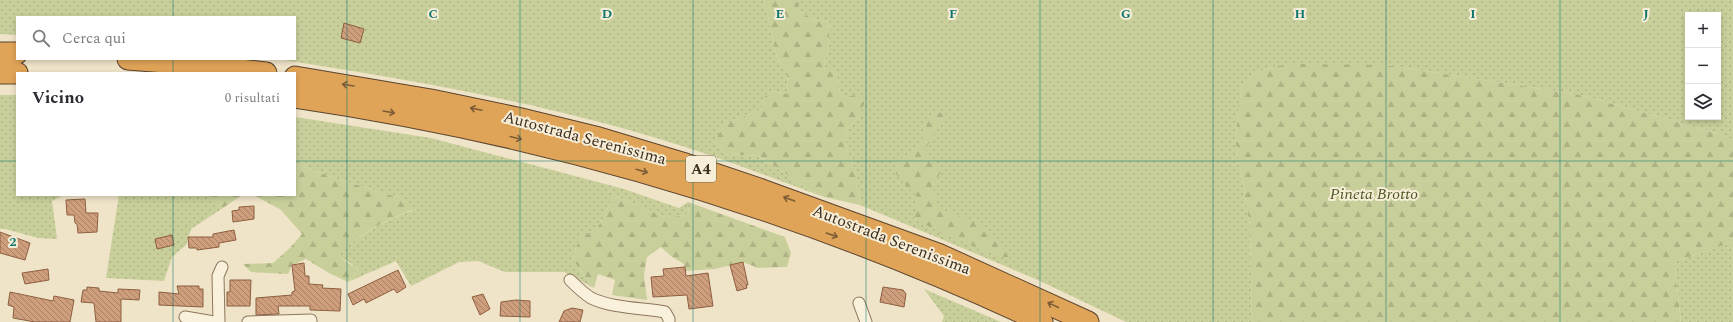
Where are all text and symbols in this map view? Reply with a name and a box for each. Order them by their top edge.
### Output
text: C [428,4,438,24]
text: D [602,4,612,24]
text: E [776,4,785,24]
text: F [949,4,957,24]
text: G [1121,4,1131,24]
text: H [1295,4,1306,24]
text: I [1470,4,1476,24]
text: J [1643,4,1649,24]
map controls [1685,12,1721,120]
button: + [1685,12,1721,48]
search box [16,16,296,60]
icon: search [30,27,52,49]
text: Cerca qui [62,27,126,50]
button: − [1685,48,1721,84]
one-way arrow [342,81,355,89]
button: layers [1685,84,1721,120]
text: Vicino [32,85,84,111]
text: 0 risultati [225,88,280,108]
one-way arrow [470,105,483,113]
street label: Autostrada Serenissima [501,105,669,171]
one-way arrow [382,109,395,117]
one-way arrow [509,135,522,142]
road number: A4 [686,156,716,182]
one-way arrow [635,168,648,175]
park label: Pineta Brotto [1330,182,1418,206]
one-way arrow [784,195,796,203]
street label: Autostrada Serenissima [809,199,974,281]
one-way arrow [825,231,837,239]
text: 2 [9,232,17,252]
one-way arrow [1047,301,1059,308]

